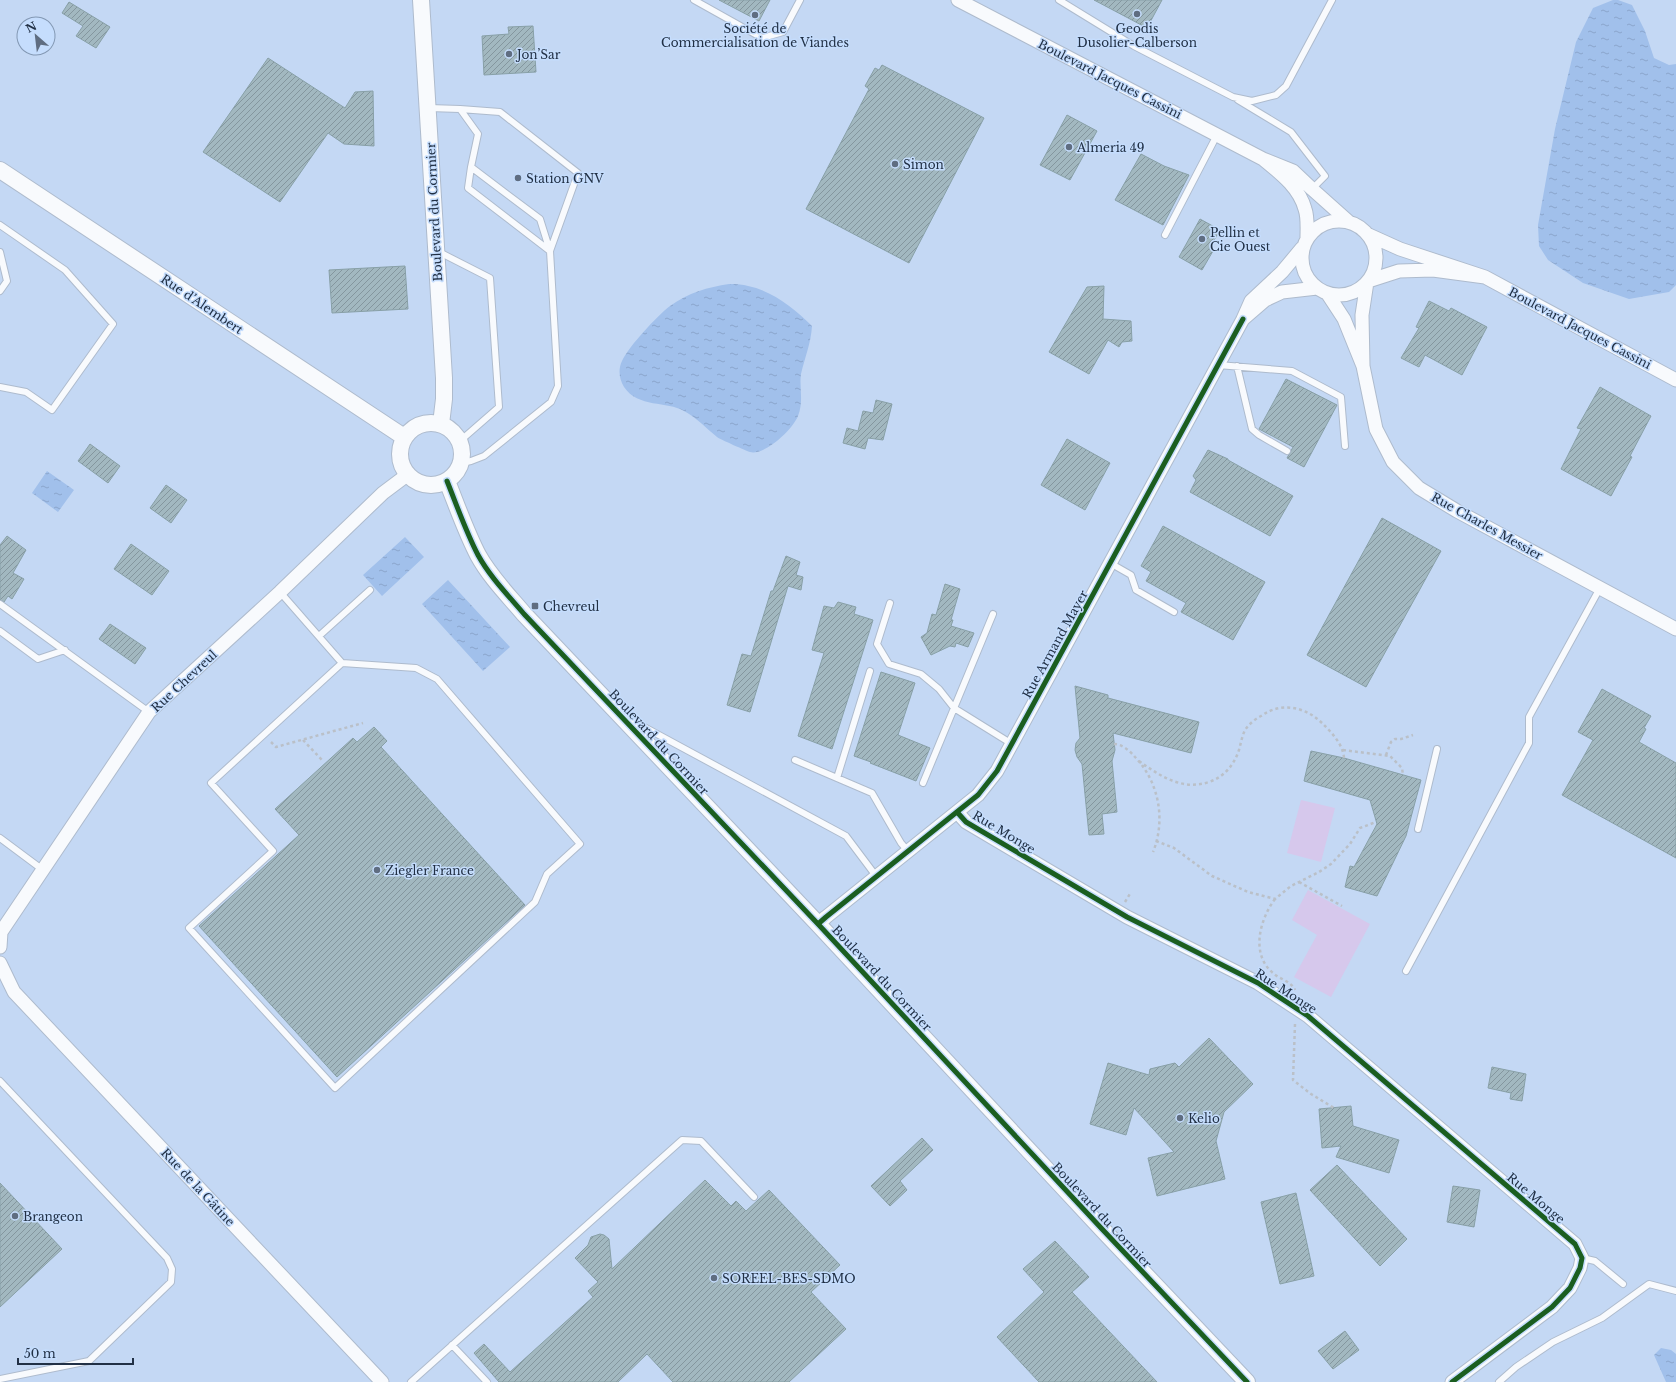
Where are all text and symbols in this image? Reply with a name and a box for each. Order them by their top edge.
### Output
marker: Geodis Dusolier-Calberson [1132,9,1142,19]
marker: Société de Commercialisation de Viandes [750,10,760,20]
north arrow [16,16,56,56]
text: N [23,18,40,36]
place label: Société de Commercialisation de Viandes [661,21,849,50]
place label: Geodis Dusolier-Calberson [1077,21,1197,50]
street label: Boulevard Jacques Cassini [1036,36,1184,122]
place label: Jon’Sar [515,47,561,62]
marker: Jon’Sar [504,49,514,59]
place label: Almeria 49 [1076,140,1144,155]
street label: Boulevard du Cormier [423,142,445,282]
marker: Almeria 49 [1064,142,1074,152]
place label: Simon [903,157,944,172]
marker: Simon [890,159,900,169]
place label: Station GNV [526,171,604,186]
marker: Station GNV [513,173,523,183]
place label: Pellin et Cie Ouest [1210,225,1271,254]
marker: Pellin et Cie Ouest [1197,234,1207,244]
street label: Rue d’Alembert [158,271,246,337]
street label: Boulevard Jacques Cassini [1506,284,1654,372]
street label: Rue Charles Messier [1429,489,1546,563]
street label: Rue Armand Mayer [1019,587,1091,701]
place label: Chevreul [543,599,599,614]
marker: Chevreul [530,601,540,611]
street label: Rue Chevreul [148,647,220,715]
street label: Boulevard du Cormier [606,686,712,798]
street label: Rue Monge [970,807,1038,857]
place label: Ziegler France [385,863,474,878]
marker: Ziegler France [372,865,382,875]
street label: Boulevard du Cormier [829,922,935,1034]
street label: Rue Monge [1252,965,1320,1017]
place label: Kelio [1188,1111,1220,1126]
marker: Kelio [1175,1113,1185,1123]
street label: Rue de la Gâtine [158,1145,238,1229]
street label: Boulevard du Cormier [1049,1159,1155,1271]
street label: Rue Monge [1504,1170,1568,1227]
place label: Brangeon [23,1209,83,1224]
marker: Brangeon [10,1211,20,1221]
place label: SOREEL-BES-SDMO [722,1271,856,1286]
marker: SOREEL-BES-SDMO [709,1273,719,1283]
scale bar [18,1340,133,1366]
text: 50 m [24,1346,56,1361]

